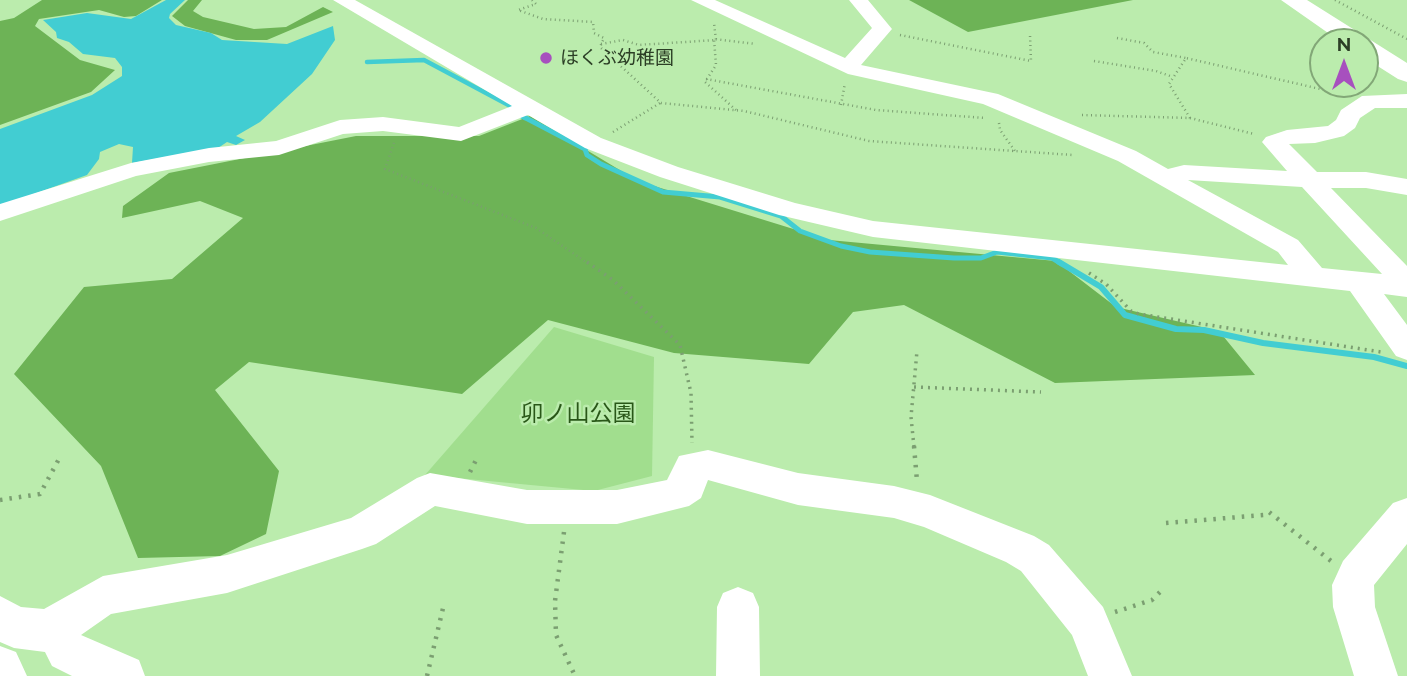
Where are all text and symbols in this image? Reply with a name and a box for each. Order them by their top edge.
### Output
north arrow [1309,28,1379,98]
text: N [1337,33,1351,55]
place label: ほくぶ幼稚園 [560,47,674,69]
marker: ほくぶ幼稚園 [538,50,554,66]
park label: 卯ノ山公園 [521,400,635,428]

